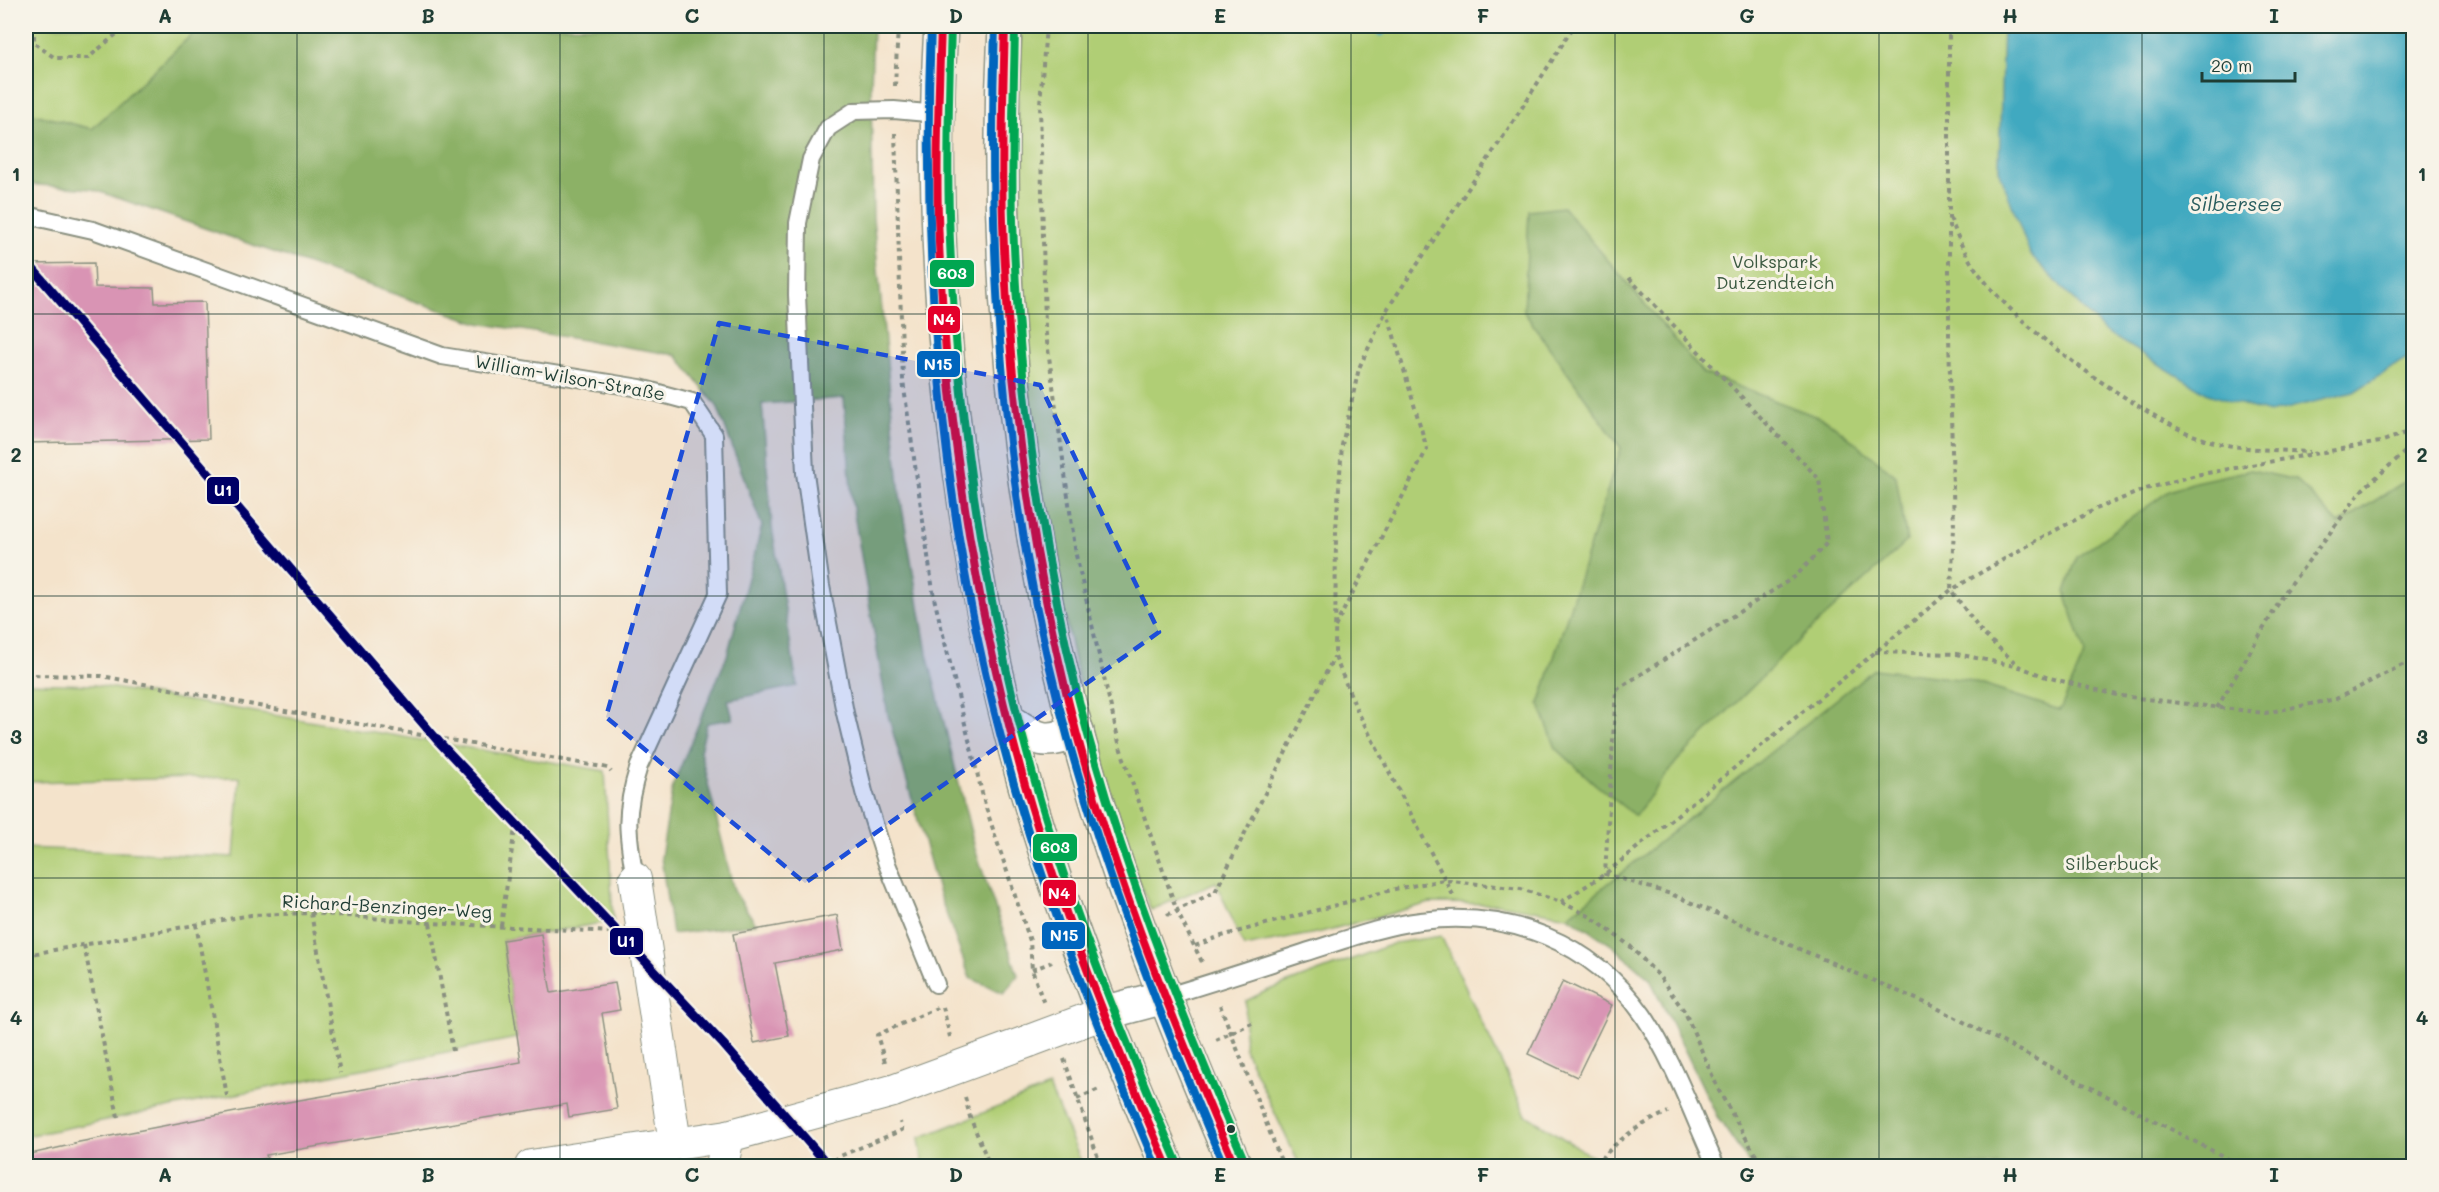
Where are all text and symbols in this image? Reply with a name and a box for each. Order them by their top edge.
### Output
text: A [158,2,172,28]
text: B [421,2,435,28]
text: C [685,2,700,28]
text: D [949,2,963,28]
text: E [1214,2,1226,28]
text: F [1477,2,1490,28]
text: G [1739,2,1755,28]
text: H [2002,2,2018,28]
text: I [2269,2,2279,28]
scale bar [2202,45,2295,83]
text: 20 m [2211,53,2252,77]
text: 1 [12,160,20,186]
text: 1 [2418,160,2426,186]
water label: Silbersee [2190,190,2282,216]
park label: Volkspark Dutzendteich [1716,249,1834,294]
line badge: 603 [929,259,975,288]
text: 603 [937,262,967,283]
line badge: N4 [927,305,961,334]
text: N4 [933,308,955,329]
street label: William-Wilson-Straße [473,348,667,406]
line badge: N15 [916,350,961,378]
text: N15 [924,353,952,374]
text: 2 [10,441,22,467]
text: 2 [2416,441,2428,467]
line badge: U1 [206,476,240,505]
text: U1 [214,479,232,500]
text: 3 [10,723,22,749]
text: 3 [2416,723,2428,749]
line badge: 603 [1032,833,1078,862]
text: 603 [1040,836,1070,857]
park label: Silberbuck [2065,851,2159,875]
line badge: N4 [1042,879,1077,907]
text: N4 [1048,882,1070,903]
street label: Richard-Benzinger-Weg [281,889,493,923]
line badge: N15 [1041,921,1086,950]
text: N15 [1050,924,1078,945]
line badge: U1 [609,927,644,956]
text: U1 [617,930,635,951]
text: 4 [10,1004,23,1030]
text: 4 [2416,1004,2429,1030]
unlabelled marker [1225,1123,1237,1135]
text: A [158,1161,172,1187]
text: B [421,1161,435,1187]
text: C [685,1161,700,1187]
text: D [949,1161,963,1187]
text: E [1214,1161,1226,1187]
text: F [1477,1161,1490,1187]
text: G [1739,1161,1755,1187]
text: H [2002,1161,2018,1187]
text: I [2269,1161,2279,1187]

